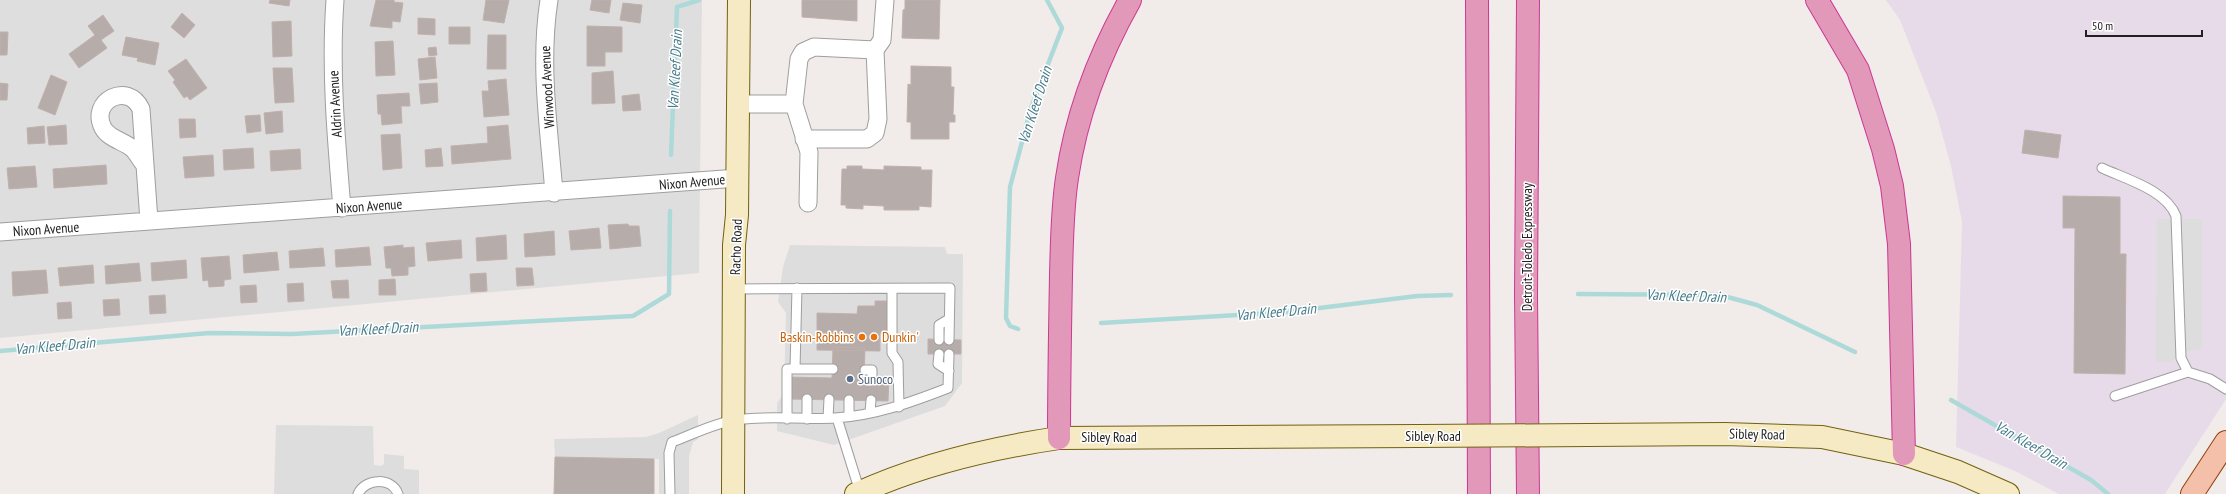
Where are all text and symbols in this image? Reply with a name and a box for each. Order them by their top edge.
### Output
scale bar [2086,12,2202,38]
text: 50 m [2092,18,2113,33]
water label: Van Kleef Drain [663,28,686,110]
street label: Winwood Avenue [536,45,558,129]
water label: Van Kleef Drain [1013,62,1056,146]
street label: Aldrin Avenue [324,70,346,138]
street label: Nixon Avenue [658,170,726,194]
street label: Detroit-Toledo Expressway [1518,182,1536,311]
street label: Nixon Avenue [335,195,403,217]
street label: Nixon Avenue [12,218,80,240]
street label: Racho Road [726,219,746,275]
water label: Van Kleef Drain [1646,285,1728,306]
water label: Van Kleef Drain [1235,298,1318,324]
water label: Van Kleef Drain [337,317,420,340]
place label: Baskin-Robbins [780,328,854,346]
place label: Dunkin' [882,328,919,346]
water label: Van Kleef Drain [14,332,97,358]
marker: Baskin-Robbins [857,332,867,342]
marker: Dunkin' [869,332,879,342]
place label: Sunoco [858,370,893,388]
marker: Sunoco [845,374,855,384]
water label: Van Kleef Drain [1992,416,2072,474]
street label: Sibley Road [1729,425,1785,443]
street label: Sibley Road [1405,427,1461,445]
street label: Sibley Road [1081,428,1137,446]

